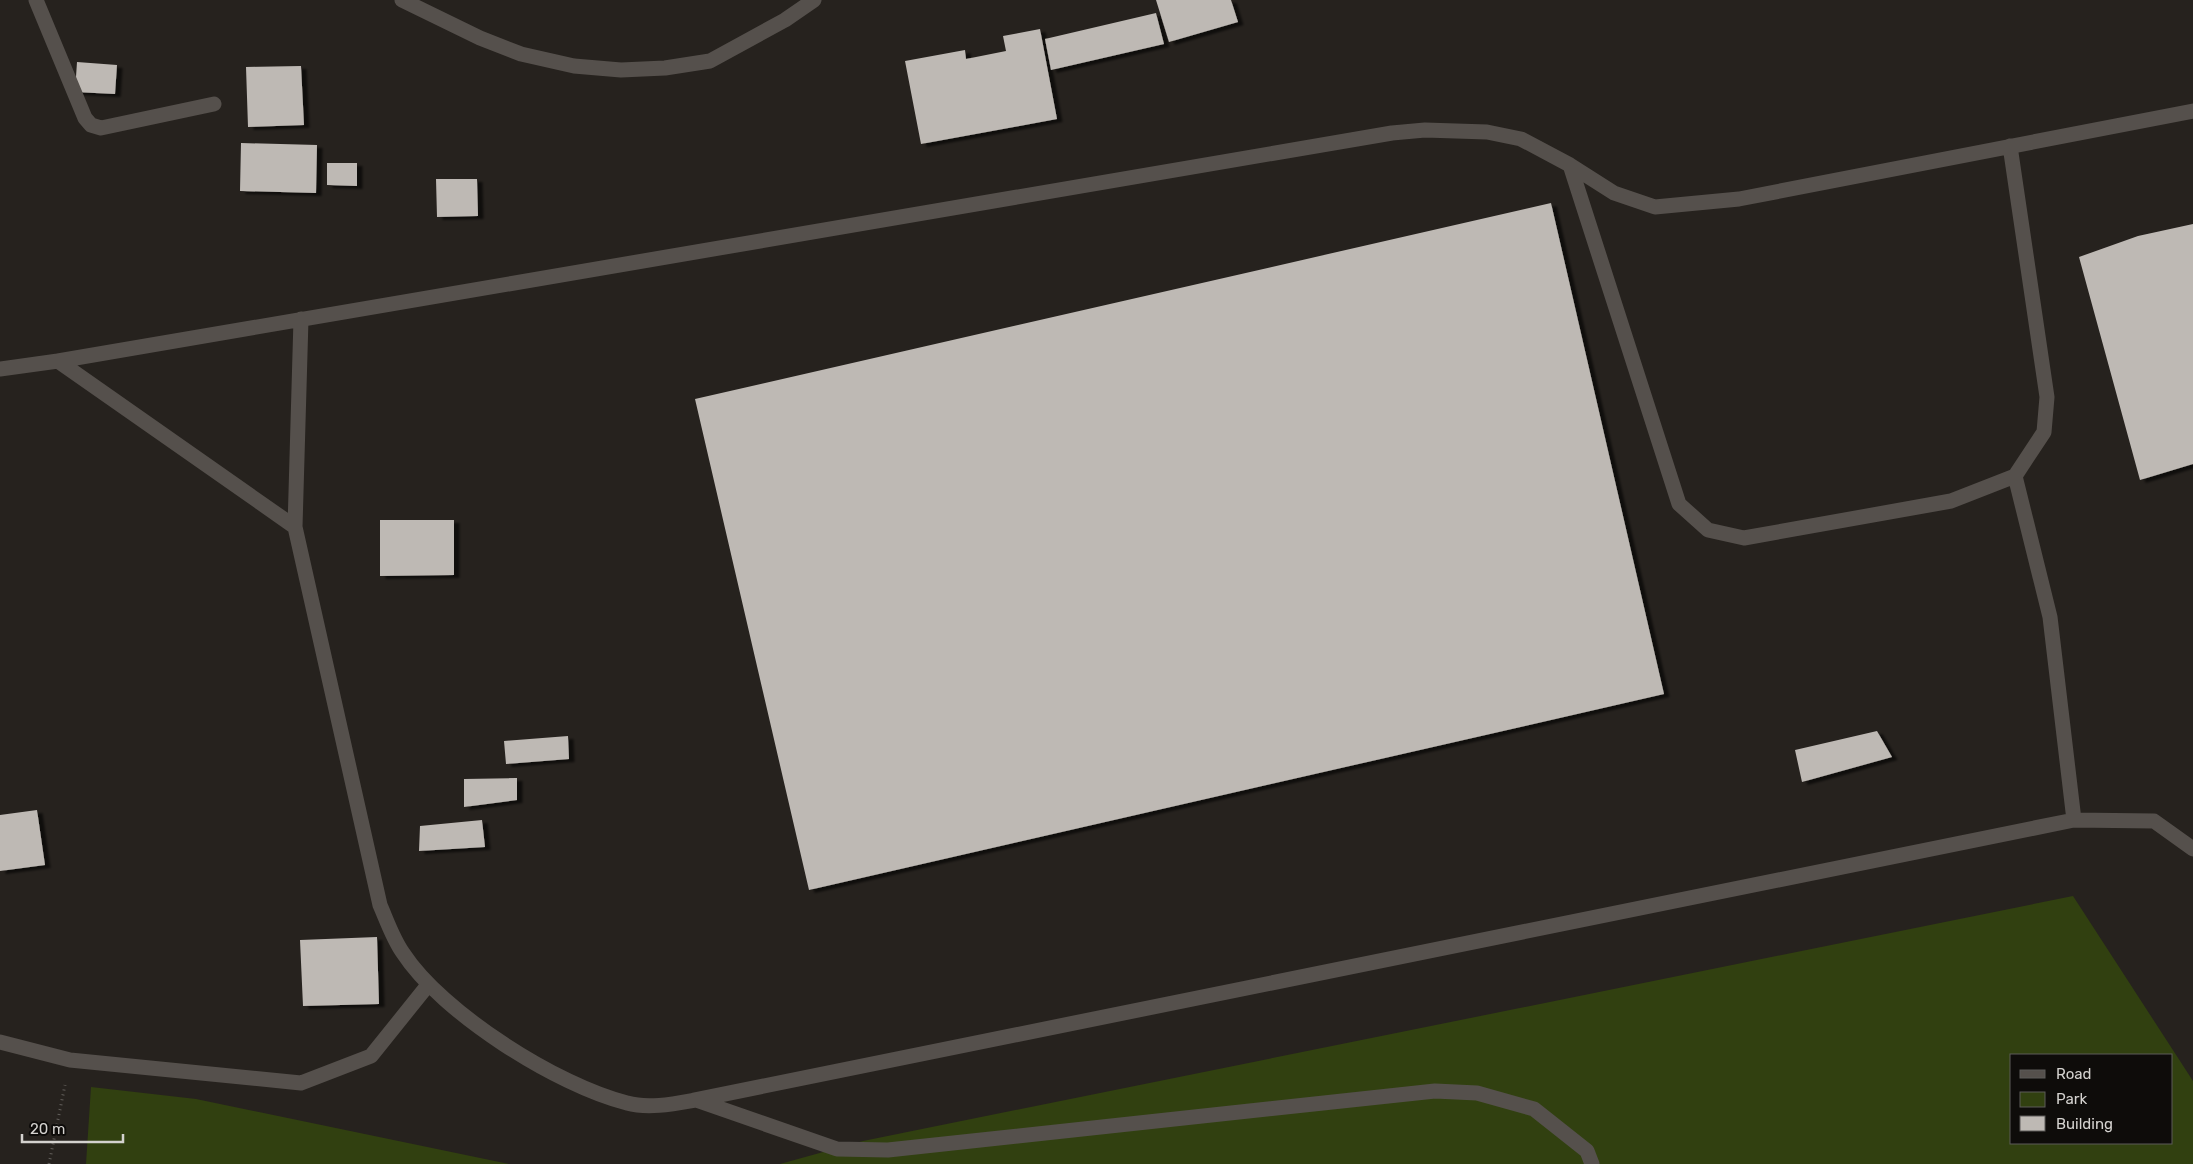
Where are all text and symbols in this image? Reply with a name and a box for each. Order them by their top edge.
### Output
legend [2010,1054,2173,1144]
text: Road [2056,1065,2092,1083]
text: Park [2056,1090,2087,1108]
scale bar [22,1112,124,1144]
text: Building [2056,1115,2113,1133]
text: 20 m [30,1120,65,1138]

